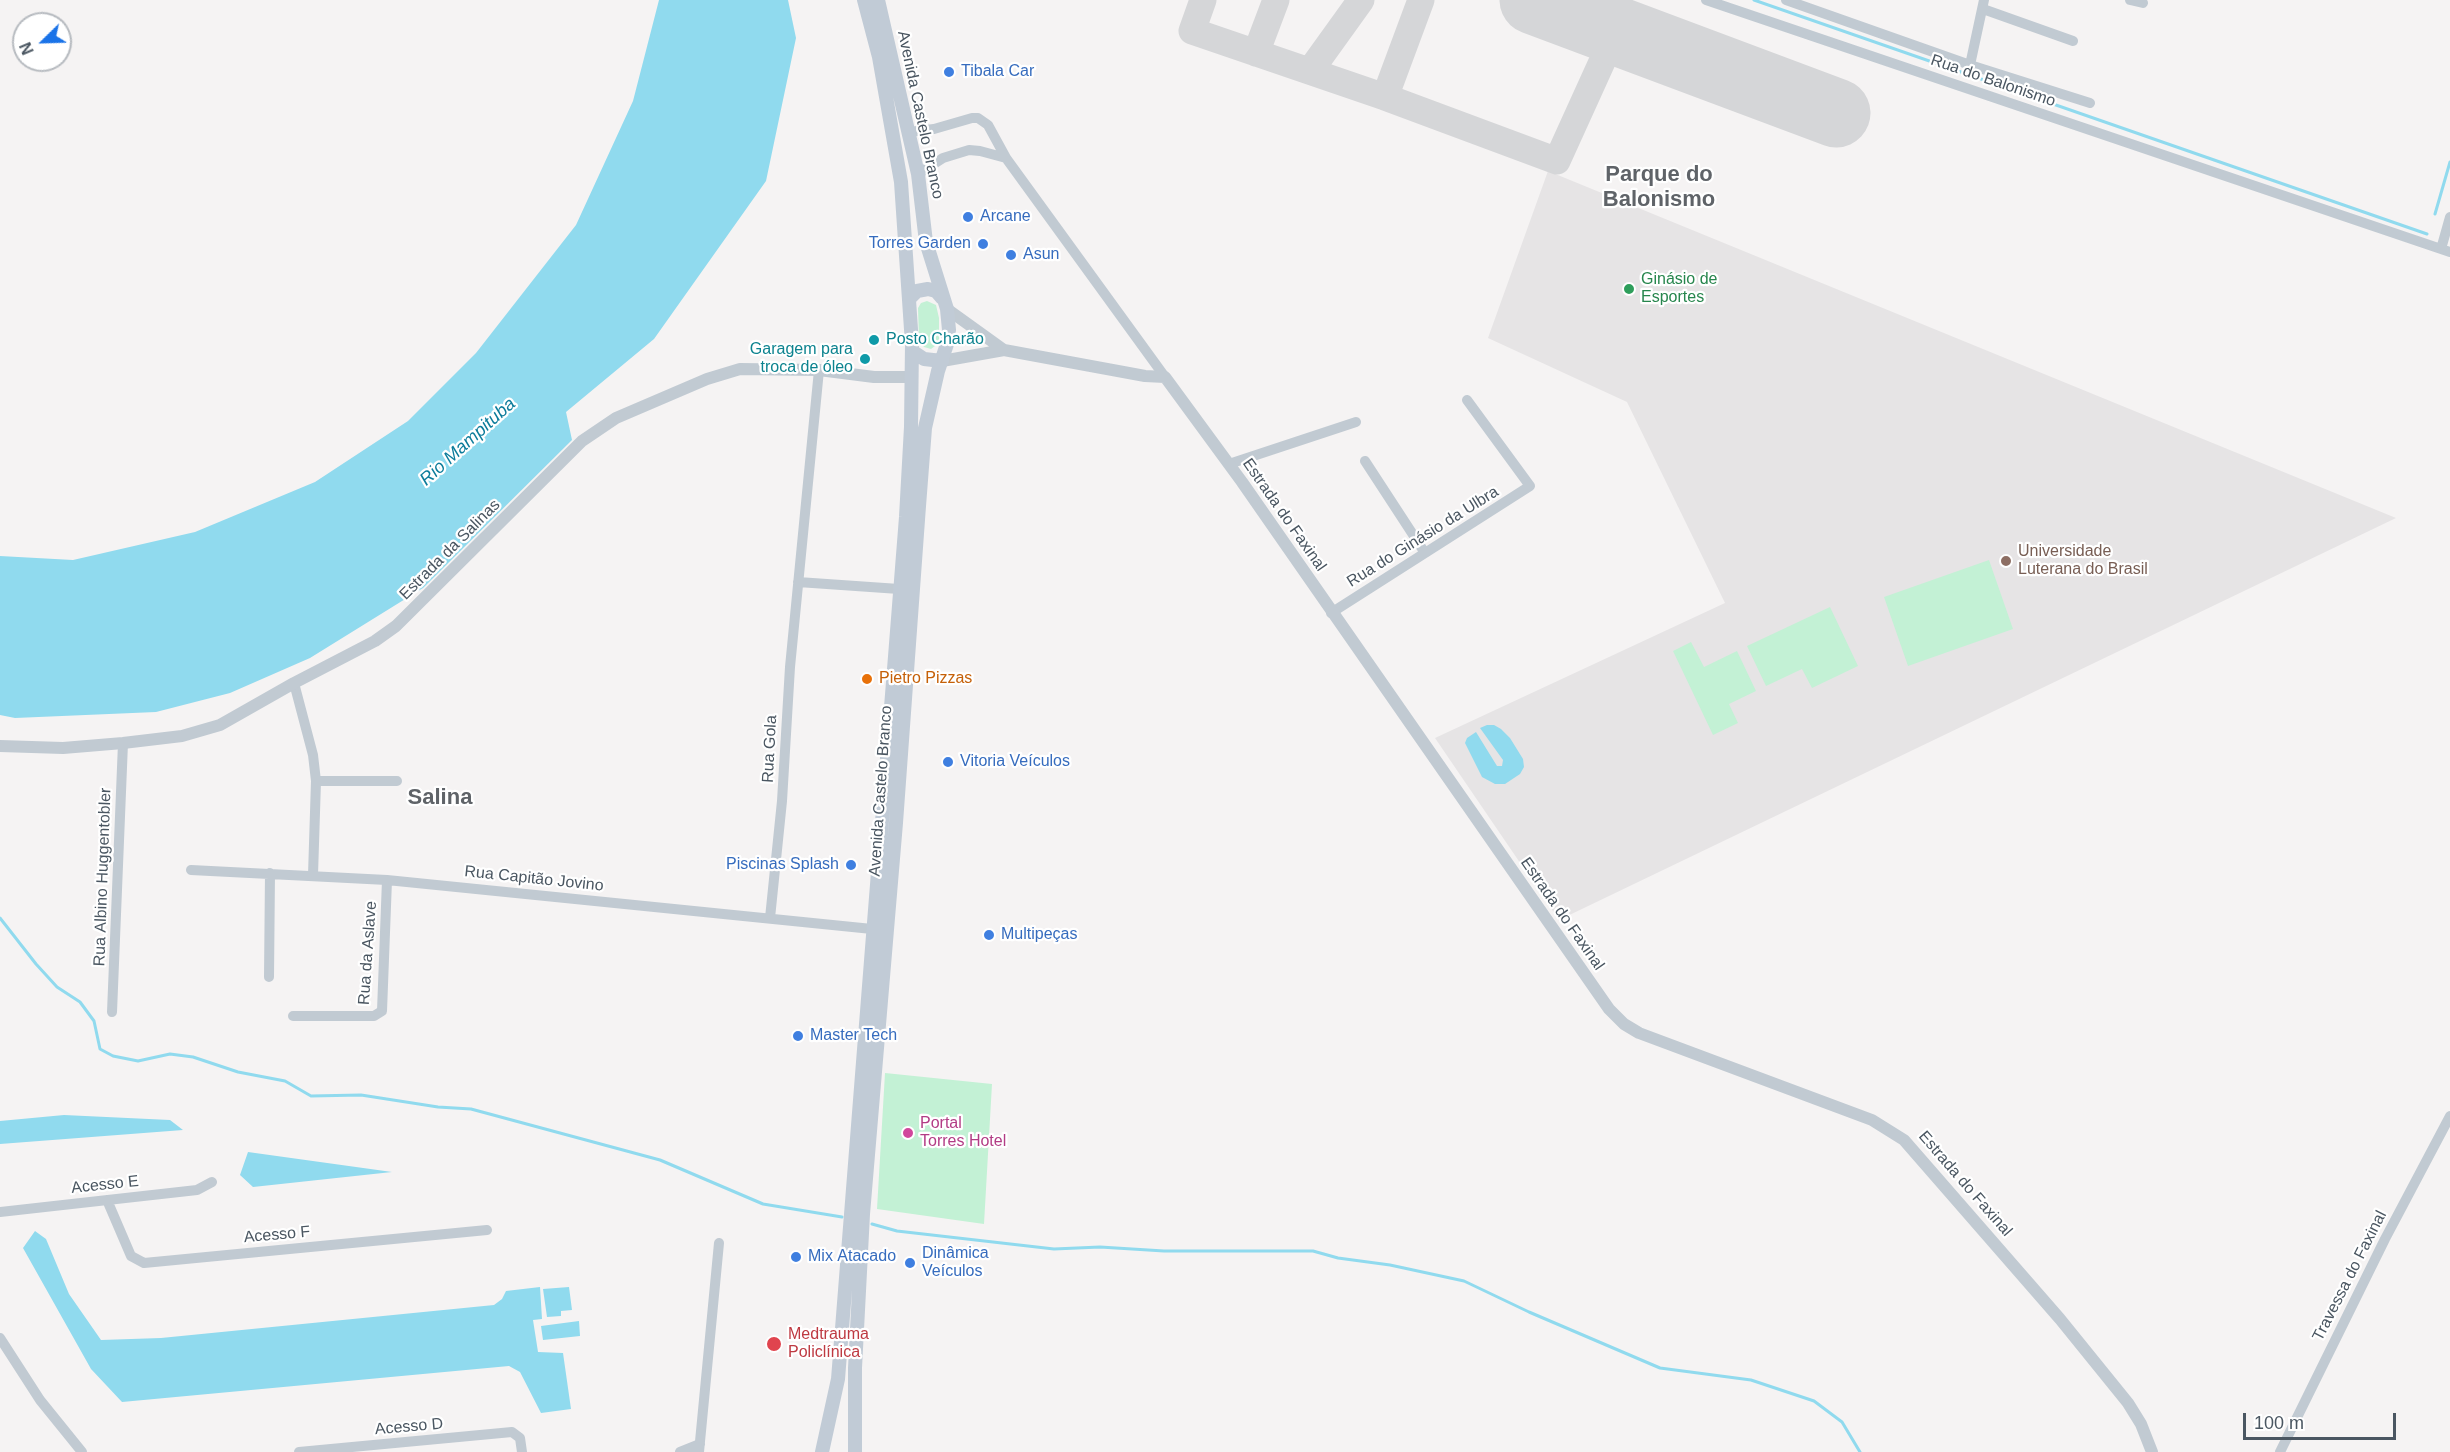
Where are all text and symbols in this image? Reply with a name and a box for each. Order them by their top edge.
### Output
north arrow [12,12,72,72]
street label: Avenida Castelo Branco [893,29,947,201]
text: N [17,40,37,57]
street label: Rua do Balonismo [1928,51,2058,111]
place label: Tibala Car [961,62,1034,82]
marker: Tibala Car [942,65,956,79]
district label: Parque do Balonismo [1603,162,1715,214]
place label: Arcane [980,207,1031,227]
marker: Arcane [961,210,975,224]
place label: Torres Garden [869,234,971,254]
marker: Torres Garden [976,237,990,251]
place label: Asun [1023,245,1059,265]
marker: Asun [1004,248,1018,262]
place label: Ginásio de Esportes [1641,270,1717,308]
marker: Ginásio de Esportes [1622,282,1636,296]
place label: Posto Charão [886,330,984,350]
marker: Posto Charão [867,333,881,347]
place label: Garagem para troca de óleo [750,340,853,378]
marker: Garagem para troca de óleo [858,352,872,366]
water label: Rio Mampituba [416,393,520,491]
street label: Estrada do Faxinal [1238,455,1330,575]
street label: Rua do Ginásio da Ulbra [1344,482,1502,592]
street label: Estrada da Salinas [396,496,504,604]
place label: Universidade Luterana do Brasil [2018,542,2148,580]
marker: Universidade Luterana do Brasil [1999,554,2013,568]
place label: Pietro Pizzas [879,669,972,689]
marker: Pietro Pizzas [860,672,874,686]
street label: Avenida Castelo Branco [865,705,897,877]
street label: Rua Gola [759,715,781,783]
place label: Vitoria Veículos [960,752,1070,772]
marker: Vitoria Veículos [941,755,955,769]
district label: Salina [408,785,472,811]
street label: Rua Albino Huggentobler [90,787,116,967]
street label: Estrada do Faxinal [1516,854,1608,974]
place label: Piscinas Splash [726,855,839,875]
marker: Piscinas Splash [844,858,858,872]
street label: Rua Capitão Jovino [464,862,604,896]
street label: Rua da Aslave [355,900,381,1006]
place label: Multipeças [1001,925,1077,945]
marker: Multipeças [982,928,996,942]
place label: Master Tech [810,1026,897,1046]
marker: Master Tech [791,1029,805,1043]
place label: Portal Torres Hotel [920,1114,1006,1152]
marker: Portal Torres Hotel [901,1126,915,1140]
street label: Estrada do Faxinal [1914,1127,2016,1241]
street label: Acesso E [70,1172,140,1198]
street label: Travessa do Faxinal [2309,1208,2391,1344]
street label: Acesso F [243,1223,311,1247]
place label: Dinâmica Veículos [922,1244,989,1282]
place label: Mix Atacado [808,1247,896,1267]
marker: Mix Atacado [789,1250,803,1264]
marker: Dinâmica Veículos [903,1256,917,1270]
place label: Medtrauma Policlínica [788,1325,869,1363]
marker: Medtrauma Policlínica [765,1335,783,1353]
scale bar [2246,1401,2399,1439]
text: 100 m [2254,1413,2304,1433]
street label: Acesso D [374,1414,444,1440]

